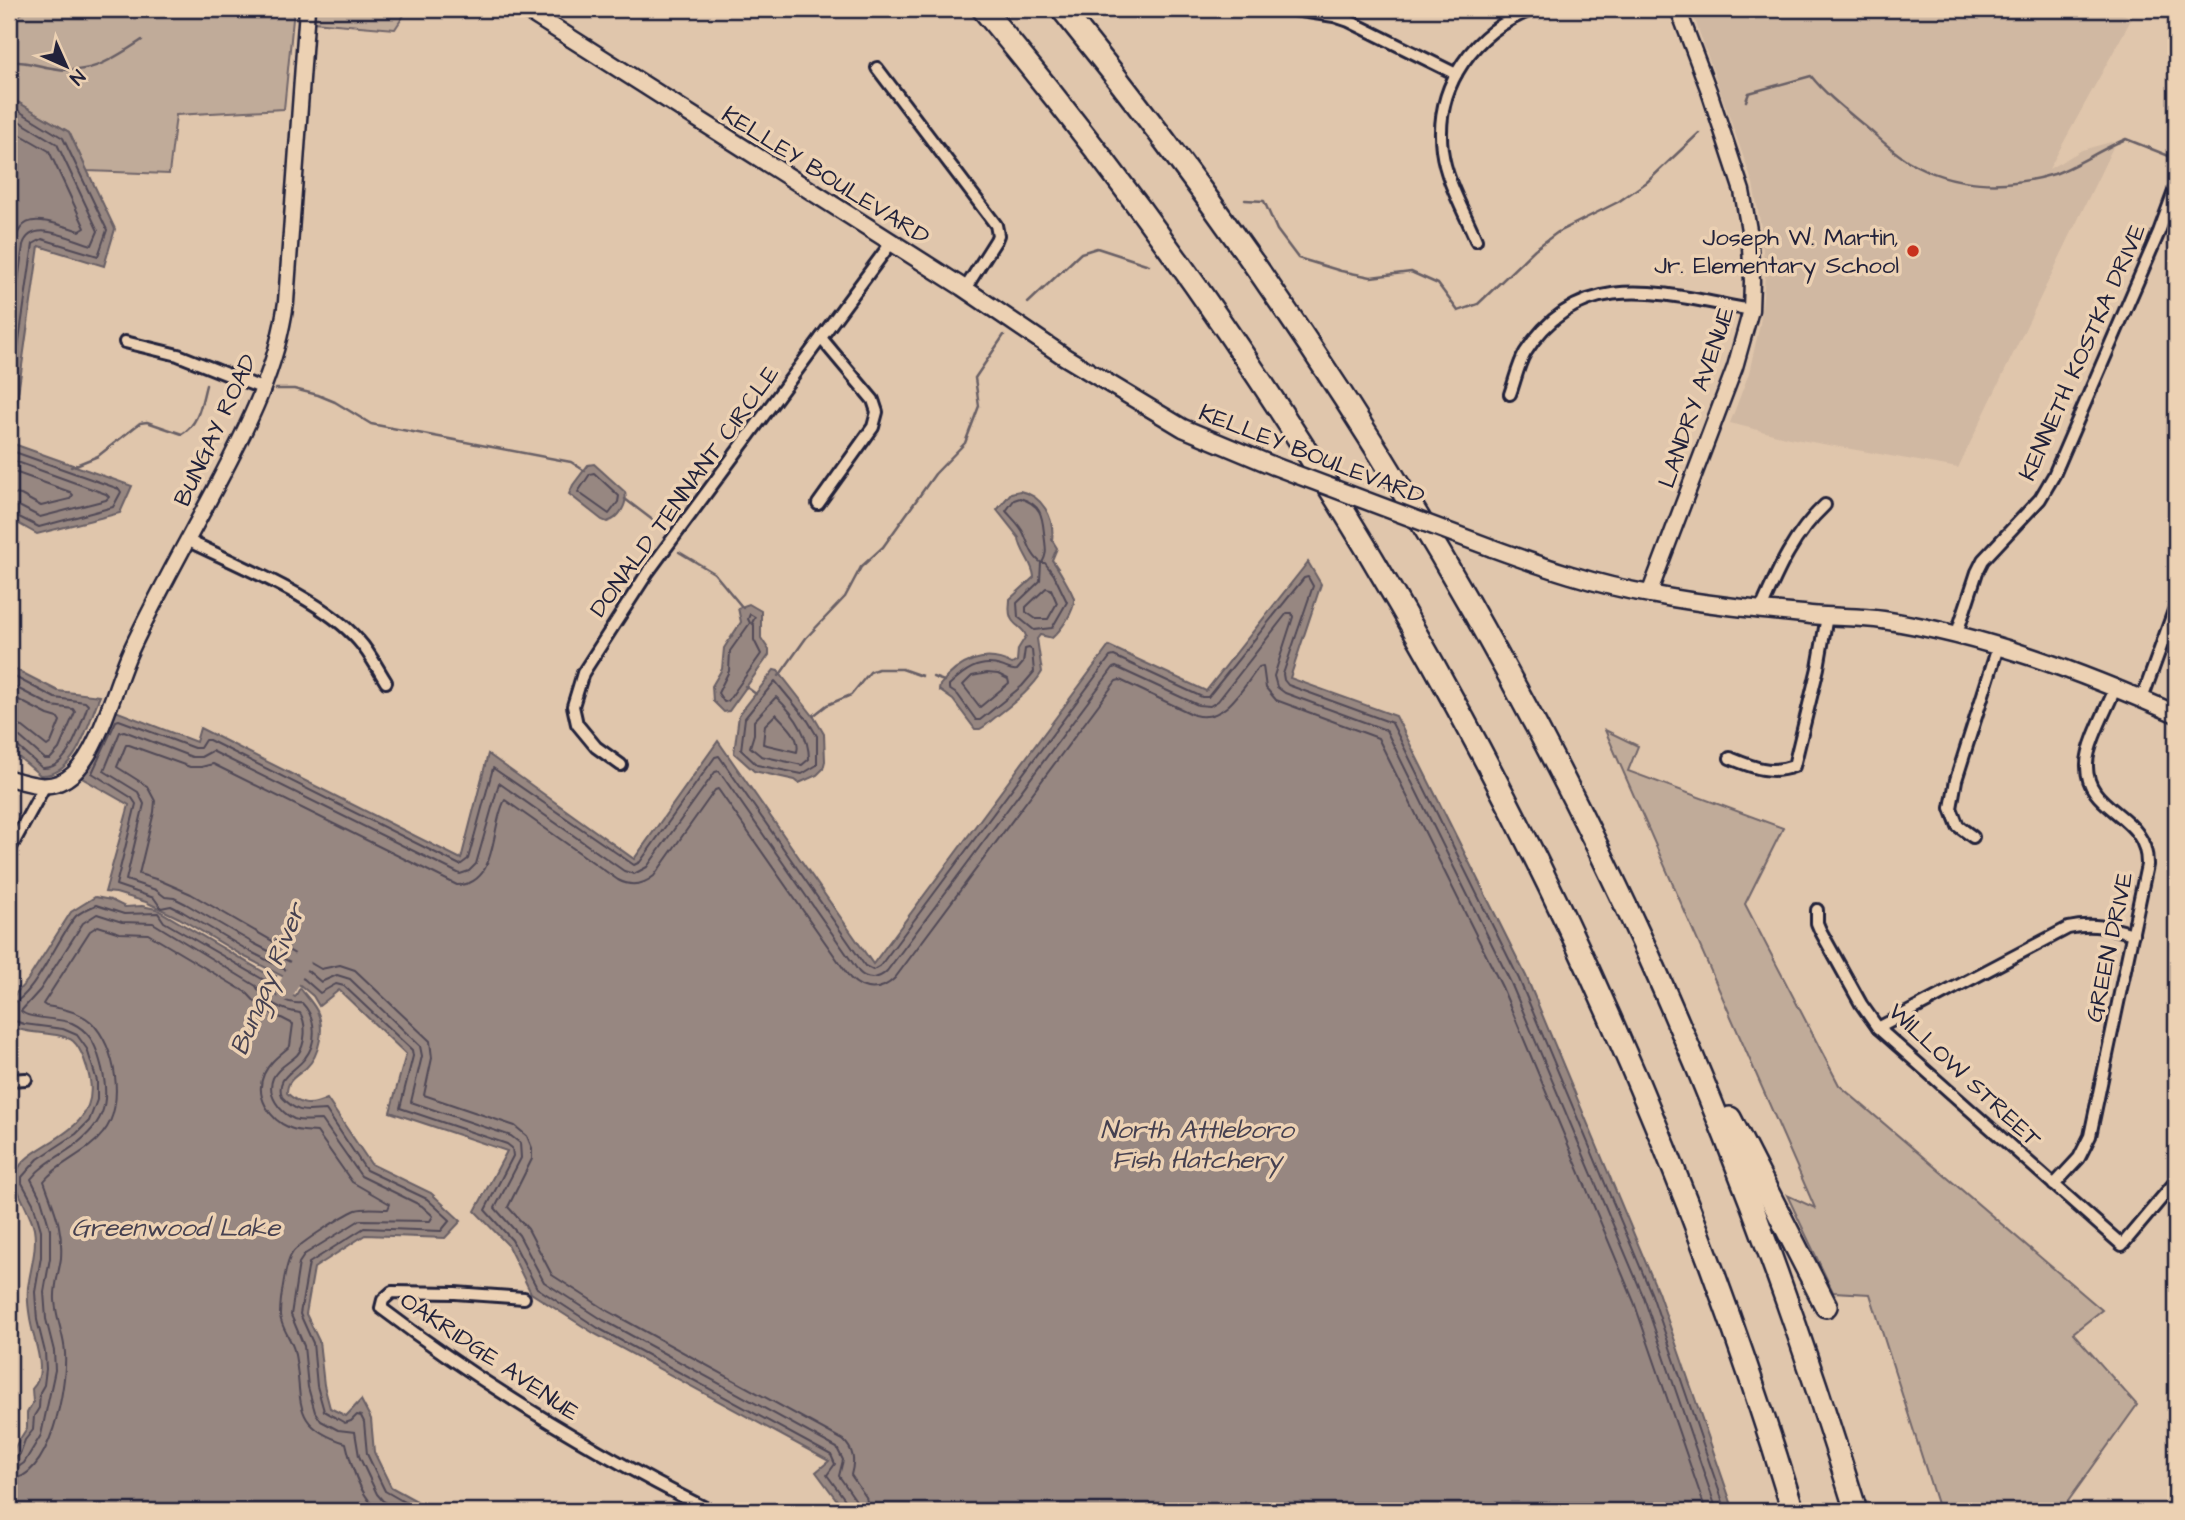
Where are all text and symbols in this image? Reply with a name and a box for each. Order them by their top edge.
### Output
north arrow [32,32,102,102]
text: N [63,63,91,91]
street label: KELLEY BOULEVARD [715,98,936,254]
street label: KENNETH KOSTKA DRIVE [2011,218,2155,486]
place label: Joseph W. Martin, Jr. Elementary School [1654,221,1899,284]
marker: Joseph W. Martin, Jr. Elementary School [1905,243,1921,259]
street label: LANDRY AVENUE [1650,302,1744,492]
street label: BUNGAY ROAD [166,349,266,512]
street label: DONALD TENNANT CIRCLE [582,359,788,624]
street label: KELLEY BOULEVARD [1194,396,1429,514]
street label: GREEN DRIVE [2078,869,2142,1025]
water label: Bungay River [221,896,317,1061]
street label: WILLOW STREET [1880,996,2049,1156]
water label: North Attleboro Fish Hatchery [1100,1112,1296,1179]
water label: Greenwood Lake [72,1210,282,1246]
street label: OAKRIDGE AVENUE [393,1284,586,1430]

